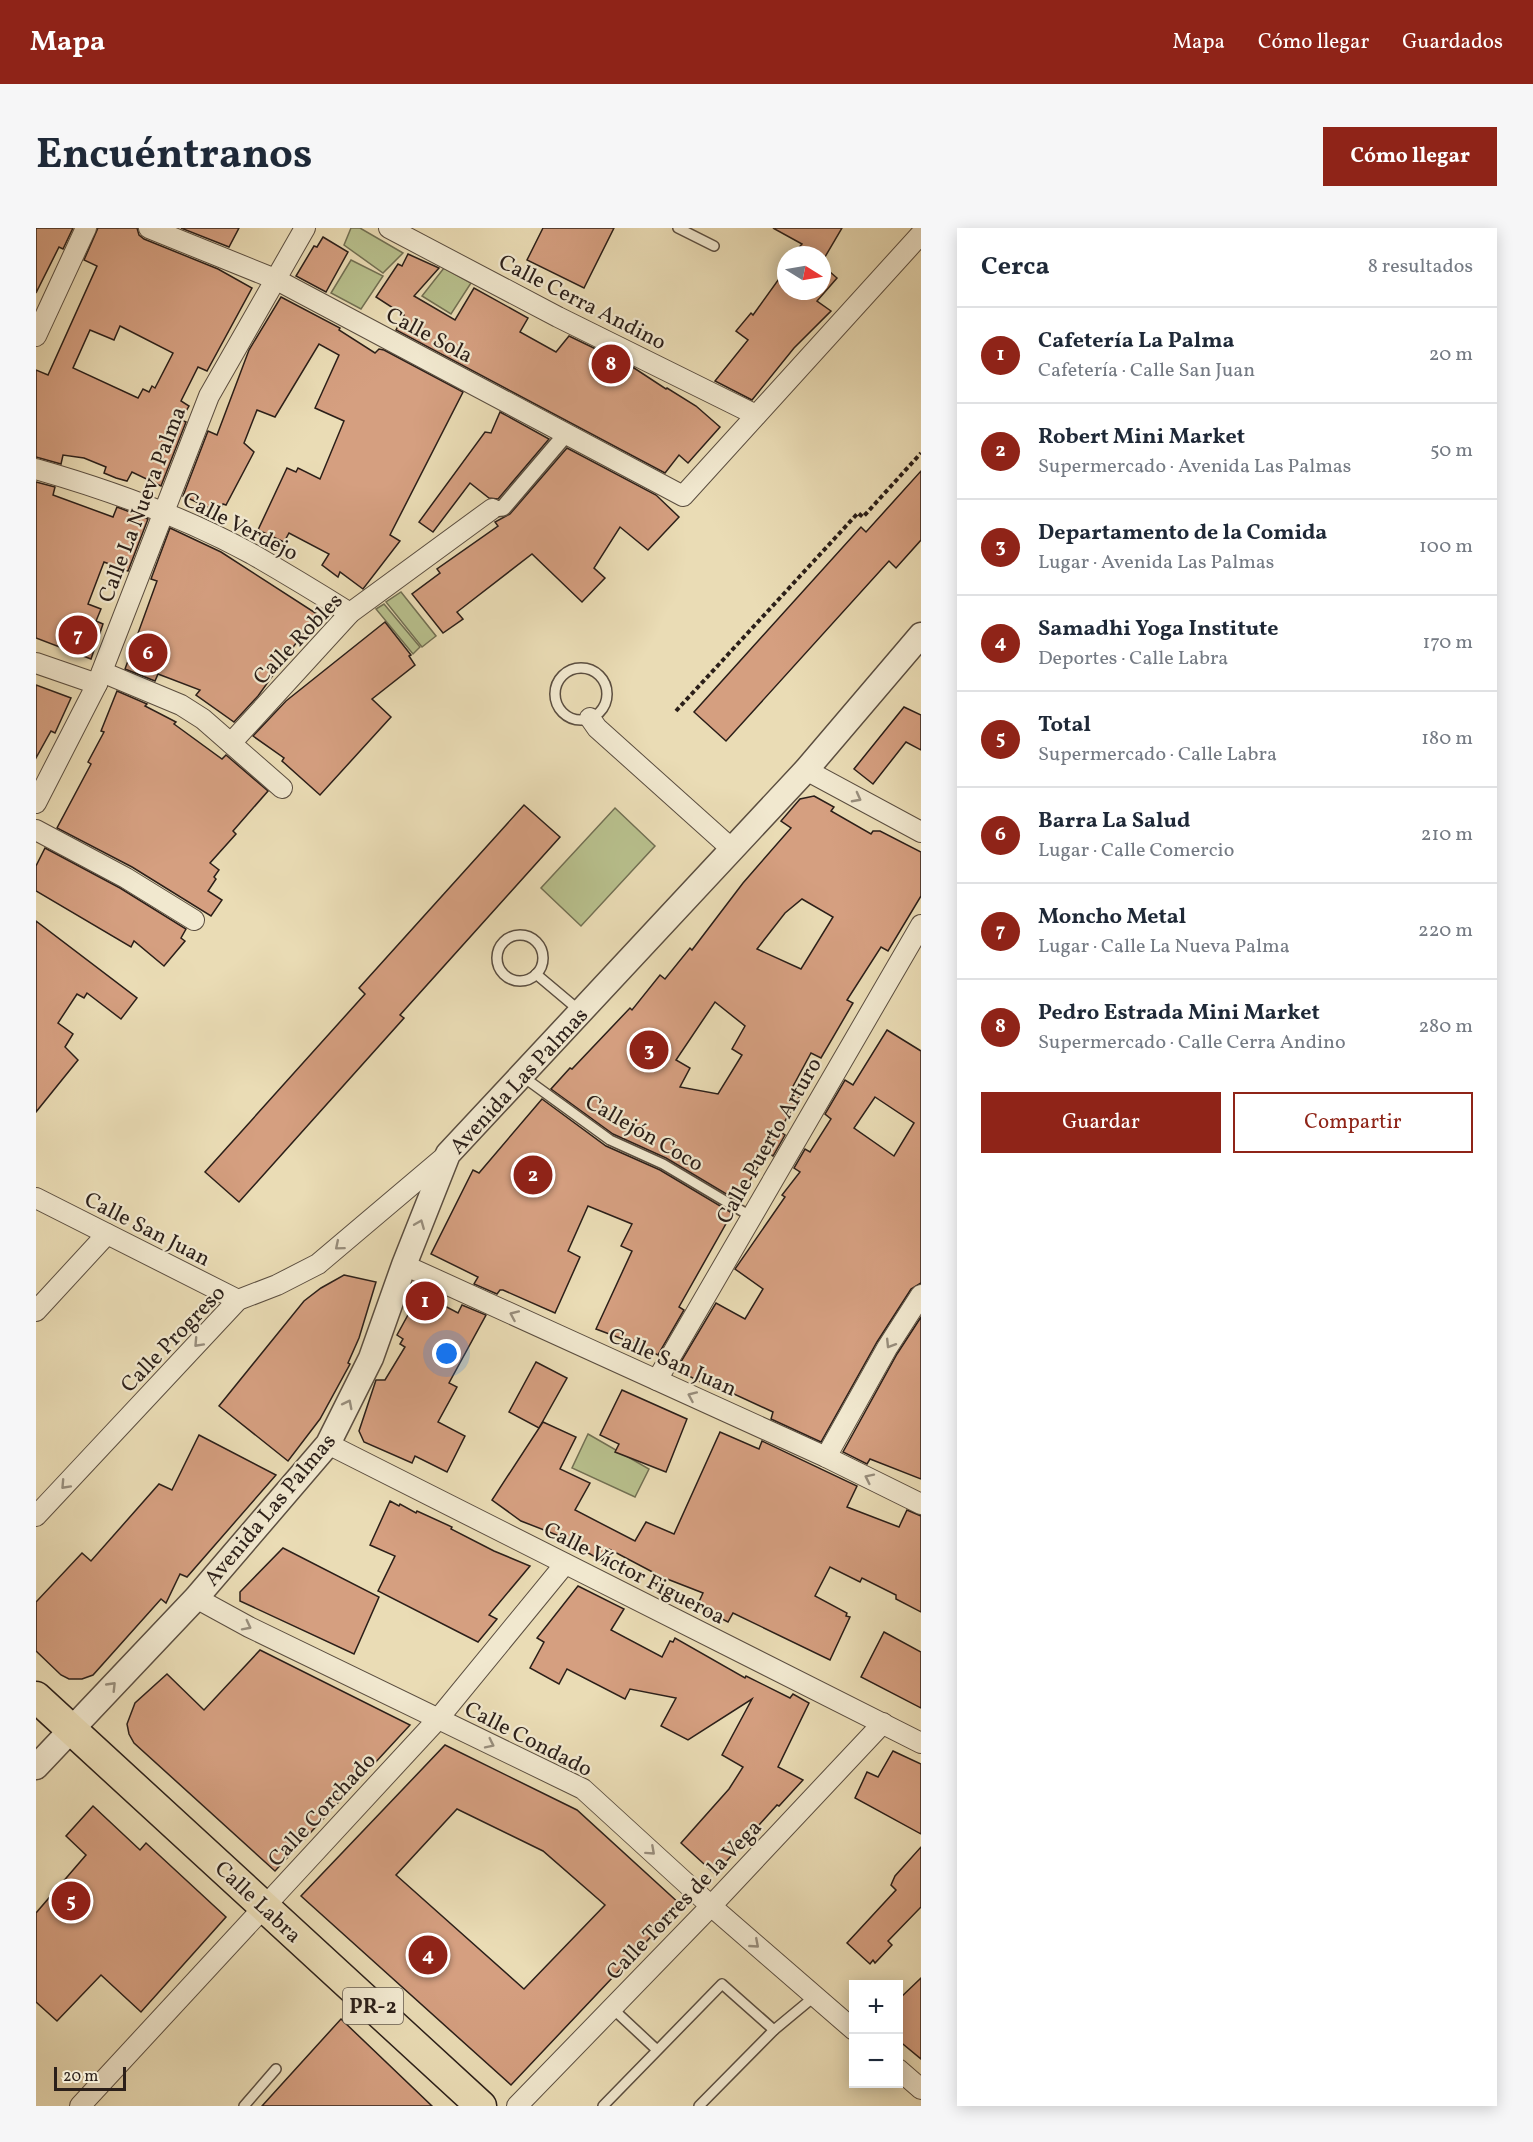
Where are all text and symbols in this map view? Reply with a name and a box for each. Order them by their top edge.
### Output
text: Mapa [30,23,105,62]
text: Mapa [1172,28,1225,57]
text: Cómo llegar [1258,28,1369,57]
text: Guardados [1402,28,1503,57]
text: Encuéntranos [36,127,312,186]
button: Cómo llegar [1323,127,1497,186]
north arrow [777,246,831,300]
street label: Calle Cerra Andino [493,248,671,359]
text: Cerca [981,249,1050,285]
text: 8 resultados [1368,253,1473,281]
street label: Calle Sola [380,300,478,372]
text: Cafetería La Palma [1038,326,1235,357]
text: 1 [996,341,1005,369]
text: 20 m [1429,341,1473,369]
pin: 8 [592,342,630,386]
text: Cafetería · Calle San Juan [1038,357,1255,385]
street label: Calle La Nueva Palma [92,402,195,607]
text: Robert Mini Market [1038,422,1245,453]
text: 2 [995,437,1006,465]
text: 50 m [1430,437,1473,465]
text: Supermercado · Avenida Las Palmas [1038,453,1351,481]
street label: Calle Verdejo [177,485,303,570]
text: Departamento de la Comida [1038,518,1327,549]
text: 3 [995,533,1006,561]
text: 100 m [1419,533,1473,561]
text: Lugar · Avenida Las Palmas [1038,549,1274,577]
street label: Calle Robles [247,587,351,693]
pin: 7 [58,612,98,658]
text: Samadhi Yoga Institute [1038,614,1279,645]
text: 4 [994,629,1007,657]
text: 170 m [1423,629,1473,657]
pin: 6 [128,630,168,676]
text: Deportes · Calle Labra [1038,645,1228,673]
text: Total [1038,710,1091,741]
text: 5 [996,725,1005,753]
text: 180 m [1421,725,1473,753]
text: Supermercado · Calle Labra [1038,741,1277,769]
one-way arrow [851,791,862,802]
text: Barra La Salud [1038,806,1190,837]
text: 6 [995,821,1006,849]
text: 210 m [1421,821,1473,849]
text: Lugar · Calle Comercio [1038,837,1234,865]
text: Moncho Metal [1038,902,1186,933]
text: 7 [996,917,1005,945]
text: 220 m [1418,917,1473,945]
text: Lugar · Calle La Nueva Palma [1038,933,1290,961]
text: Pedro Estrada Mini Market [1038,998,1320,1029]
street label: Avenida Las Palmas [443,1001,596,1162]
text: 8 [995,1013,1006,1041]
text: 280 m [1418,1013,1473,1041]
pin: 3 [630,1028,668,1072]
text: Supermercado · Calle Cerra Andino [1038,1029,1346,1057]
street label: Calle Puerto Arturo [710,1052,830,1230]
street label: Callejón Coco [579,1088,709,1181]
button: Guardar [981,1092,1221,1153]
button: Compartir [1233,1092,1473,1153]
pin: 2 [514,1152,552,1198]
street label: Calle San Juan [78,1185,215,1275]
one-way arrow [413,1219,425,1230]
one-way arrow [335,1239,346,1250]
pin: 1 [406,1278,444,1324]
street label: Calle Progreso [114,1279,233,1401]
one-way arrow [510,1311,521,1323]
street label: Calle San Juan [603,1321,741,1405]
one-way arrow [195,1336,206,1347]
one-way arrow [885,1338,897,1348]
your location [432,1339,461,1368]
one-way arrow [687,1391,698,1403]
one-way arrow [341,1400,352,1411]
street label: Avenida Las Palmas [198,1428,344,1594]
one-way arrow [864,1474,875,1486]
one-way arrow [61,1478,72,1489]
street label: Calle Víctor Figueroa [538,1515,730,1633]
one-way arrow [241,1618,252,1630]
one-way arrow [104,1683,115,1694]
street label: Calle Condado [458,1695,597,1786]
one-way arrow [484,1737,495,1749]
street label: Calle Corchado [262,1747,384,1875]
street label: Calle Torres de la Vega [600,1814,770,1988]
one-way arrow [644,1844,655,1855]
street label: Calle Labra [207,1854,308,1951]
pin: 5 [51,1878,90,1924]
pin: 4 [408,1932,448,1978]
one-way arrow [749,1937,759,1948]
map controls [849,1980,903,2088]
button: + [849,1980,903,2034]
road number: PR-2 [343,1988,403,2024]
button: − [849,2034,903,2088]
scale bar [54,2064,126,2092]
text: 20 m [63,2066,98,2088]

